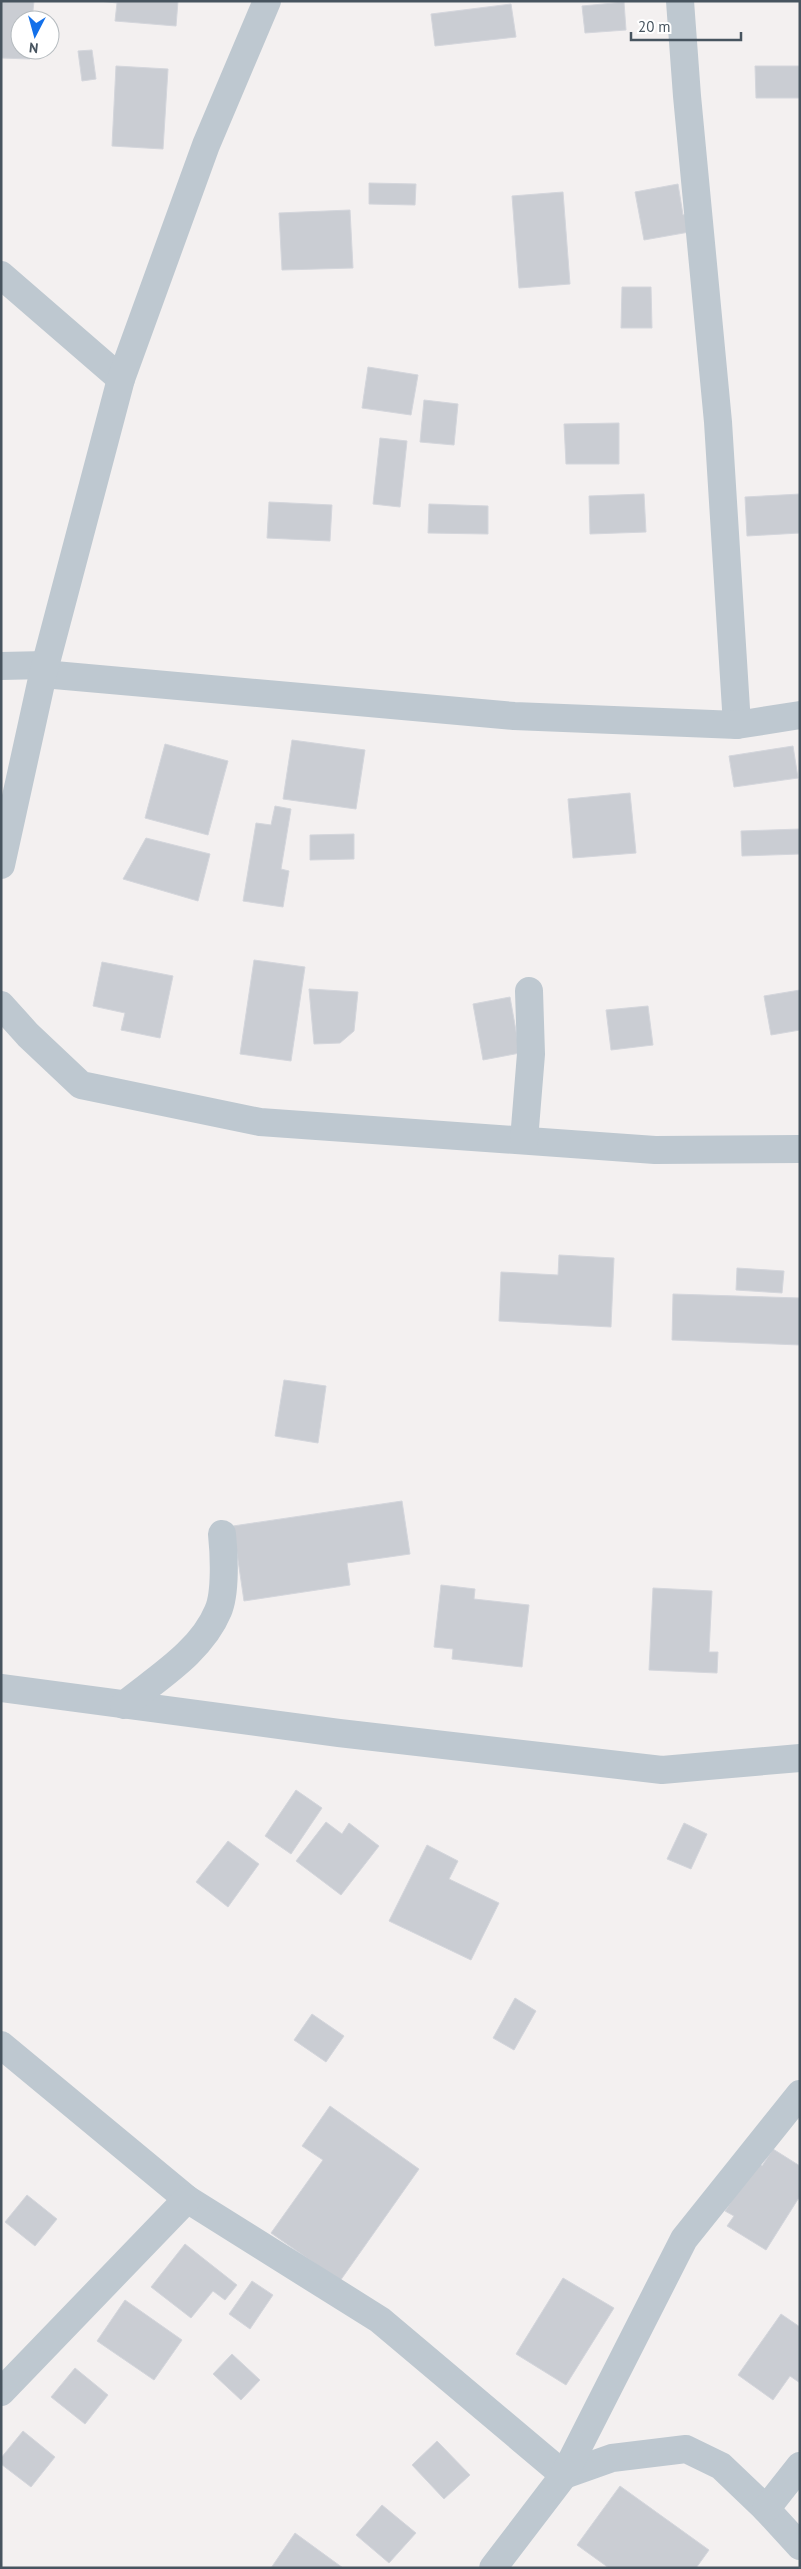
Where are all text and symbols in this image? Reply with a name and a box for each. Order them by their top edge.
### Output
north arrow [10,10,60,60]
scale bar [631,10,741,42]
text: 20 m [638,17,671,36]
text: N [28,38,39,57]

